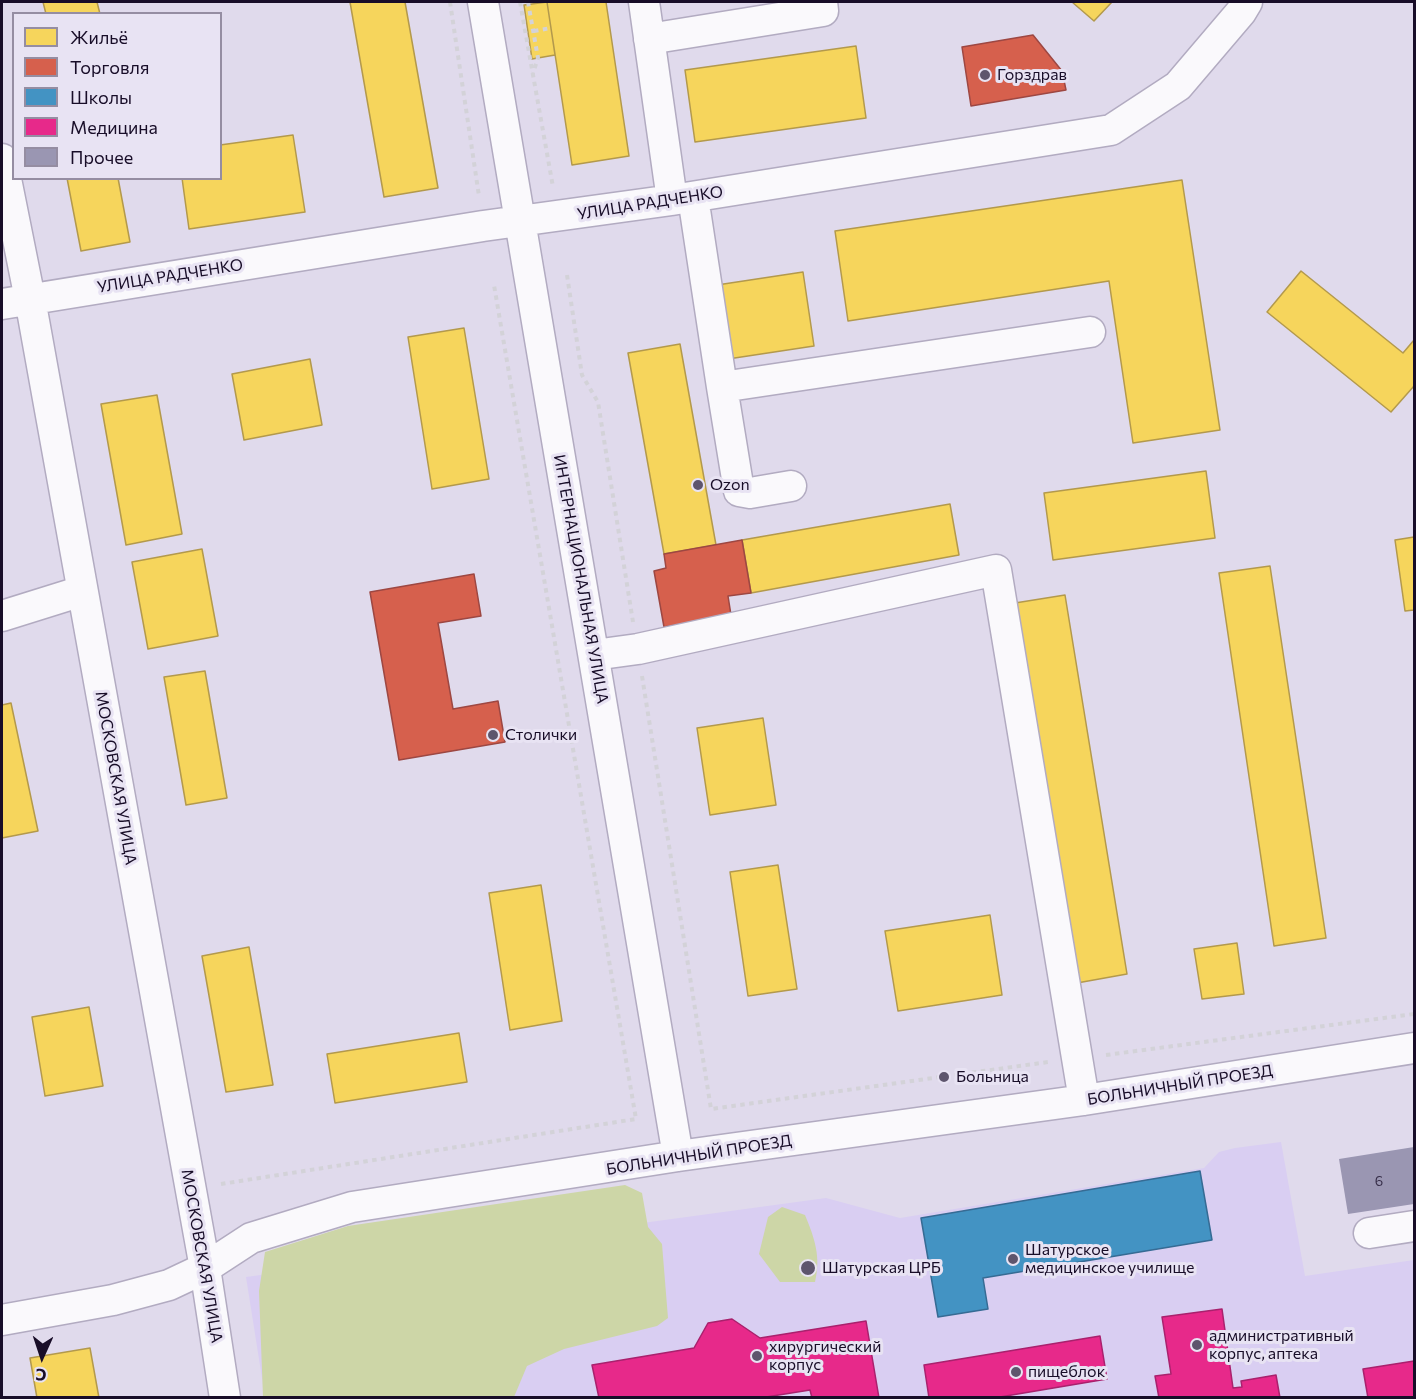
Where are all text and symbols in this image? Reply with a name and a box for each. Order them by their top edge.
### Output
legend [12,12,222,180]
text: Жильё [70,26,128,48]
text: Торговля [70,56,149,78]
place label: Горздрав [997,65,1067,85]
marker: Горздрав [978,68,992,82]
text: Школы [70,86,132,108]
text: Медицина [70,116,158,138]
text: Прочее [70,146,133,168]
street label: УЛИЦА РАДЧЕНКО [576,182,724,224]
street label: УЛИЦА РАДЧЕНКО [96,255,244,297]
street label: ИНТЕРНАЦИОНАЛЬНАЯ УЛИЦА [550,453,612,705]
place label: Ozon [710,475,750,495]
marker: Ozon [691,478,705,492]
street label: МОСКОВСКАЯ УЛИЦА [91,690,141,866]
place label: Столички [505,725,577,745]
marker: Столички [486,728,500,742]
street label: БОЛЬНИЧНЫЙ ПРОЕЗД [1086,1061,1274,1109]
place label: Больница [956,1067,1029,1087]
marker: Больница [937,1070,951,1084]
street label: БОЛЬНИЧНЫЙ ПРОЕЗД [605,1131,793,1179]
street label: МОСКОВСКАЯ УЛИЦА [177,1168,227,1344]
house number: 6 [1375,1173,1383,1189]
place label: Шатурское медицинское училище [1025,1240,1194,1278]
marker: Шатурское медицинское училище [1006,1252,1020,1266]
place label: Шатурская ЦРБ [822,1258,941,1278]
marker: Шатурская ЦРБ [799,1259,817,1277]
place label: административный корпус, аптека [1209,1326,1354,1364]
north arrow [12,1327,72,1387]
place label: хирургический корпус [769,1337,881,1375]
marker: административный корпус, аптека [1190,1338,1204,1352]
marker: хирургический корпус [750,1349,764,1363]
place label: пищеблок [1028,1362,1105,1382]
marker: пищеблок [1009,1365,1023,1379]
text: С [35,1366,47,1385]

